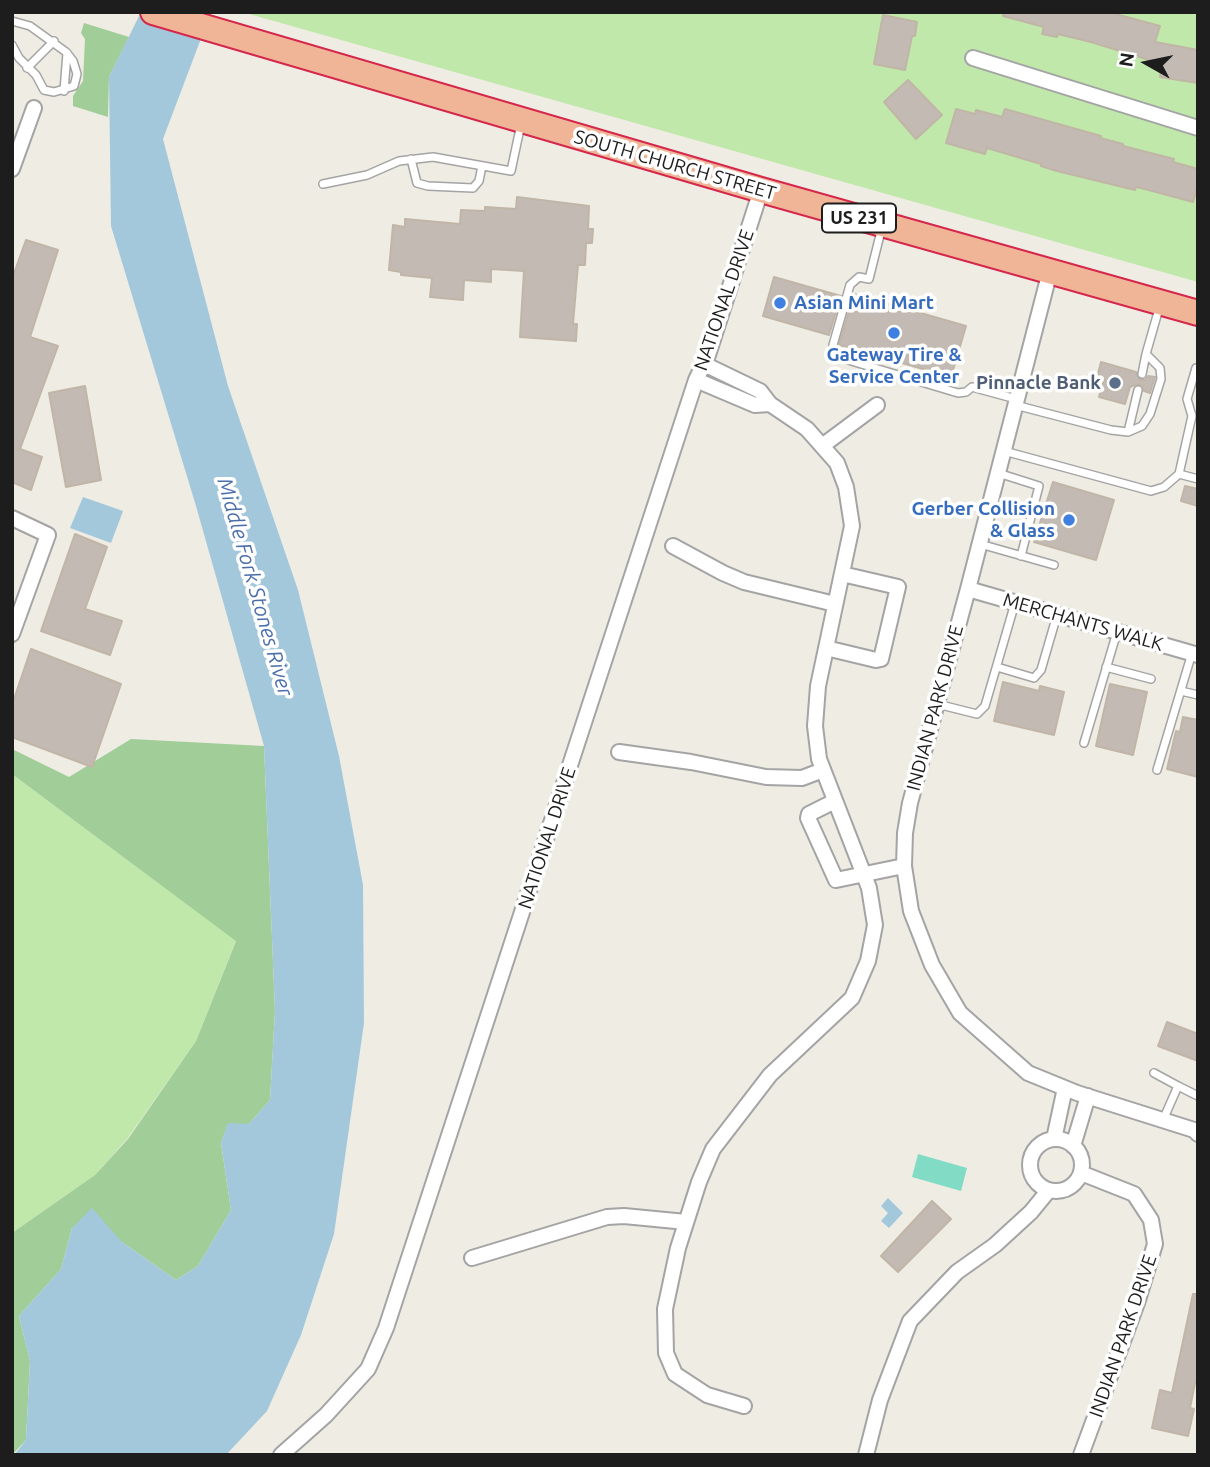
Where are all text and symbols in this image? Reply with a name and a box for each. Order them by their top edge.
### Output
north arrow [1112,28,1182,98]
text: N [1114,51,1138,68]
street label: SOUTH CHURCH STREET [571,125,779,205]
road number: US 231 [822,204,896,232]
street label: NATIONAL DRIVE [689,226,759,374]
place label: Asian Mini Mart [794,292,934,314]
marker: Asian Mini Mart [772,295,788,311]
marker: Gateway Tire & Service Center [886,325,902,341]
place label: Gateway Tire & Service Center [826,344,962,388]
place label: Pinnacle Bank [976,372,1101,394]
marker: Pinnacle Bank [1107,375,1123,391]
water label: Middle Fork Stones River [212,475,298,699]
place label: Gerber Collision & Glass [911,498,1055,542]
marker: Gerber Collision & Glass [1061,512,1077,528]
street label: MERCHANTS WALK [1000,588,1166,656]
street label: INDIAN PARK DRIVE [902,623,968,793]
street label: NATIONAL DRIVE [513,764,581,912]
street label: INDIAN PARK DRIVE [1084,1252,1162,1420]

